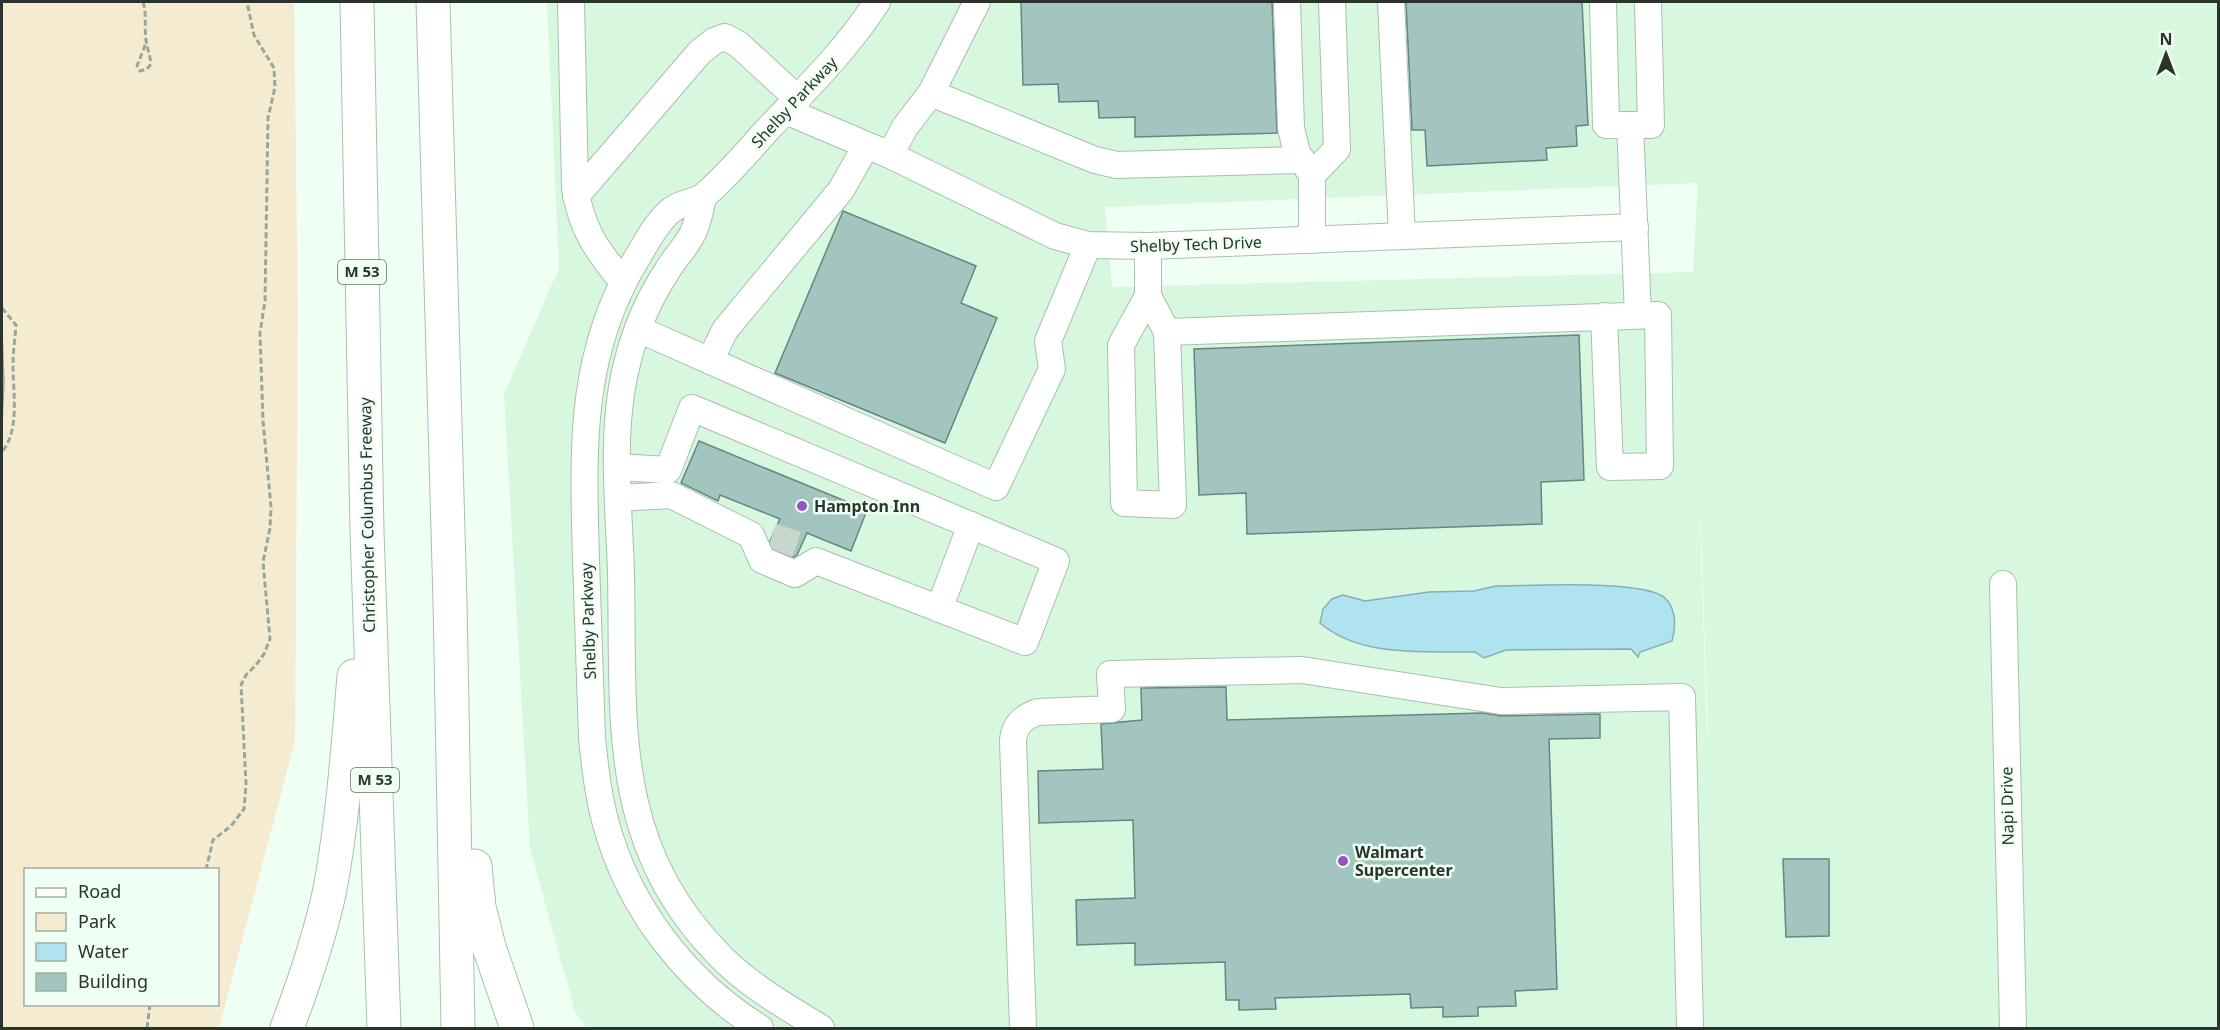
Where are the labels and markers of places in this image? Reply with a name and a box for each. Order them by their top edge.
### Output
place label: Hampton Inn [814,495,920,517]
marker: Hampton Inn [795,499,809,513]
place label: Walmart Supercenter [1355,841,1453,881]
marker: Walmart Supercenter [1336,854,1350,868]

